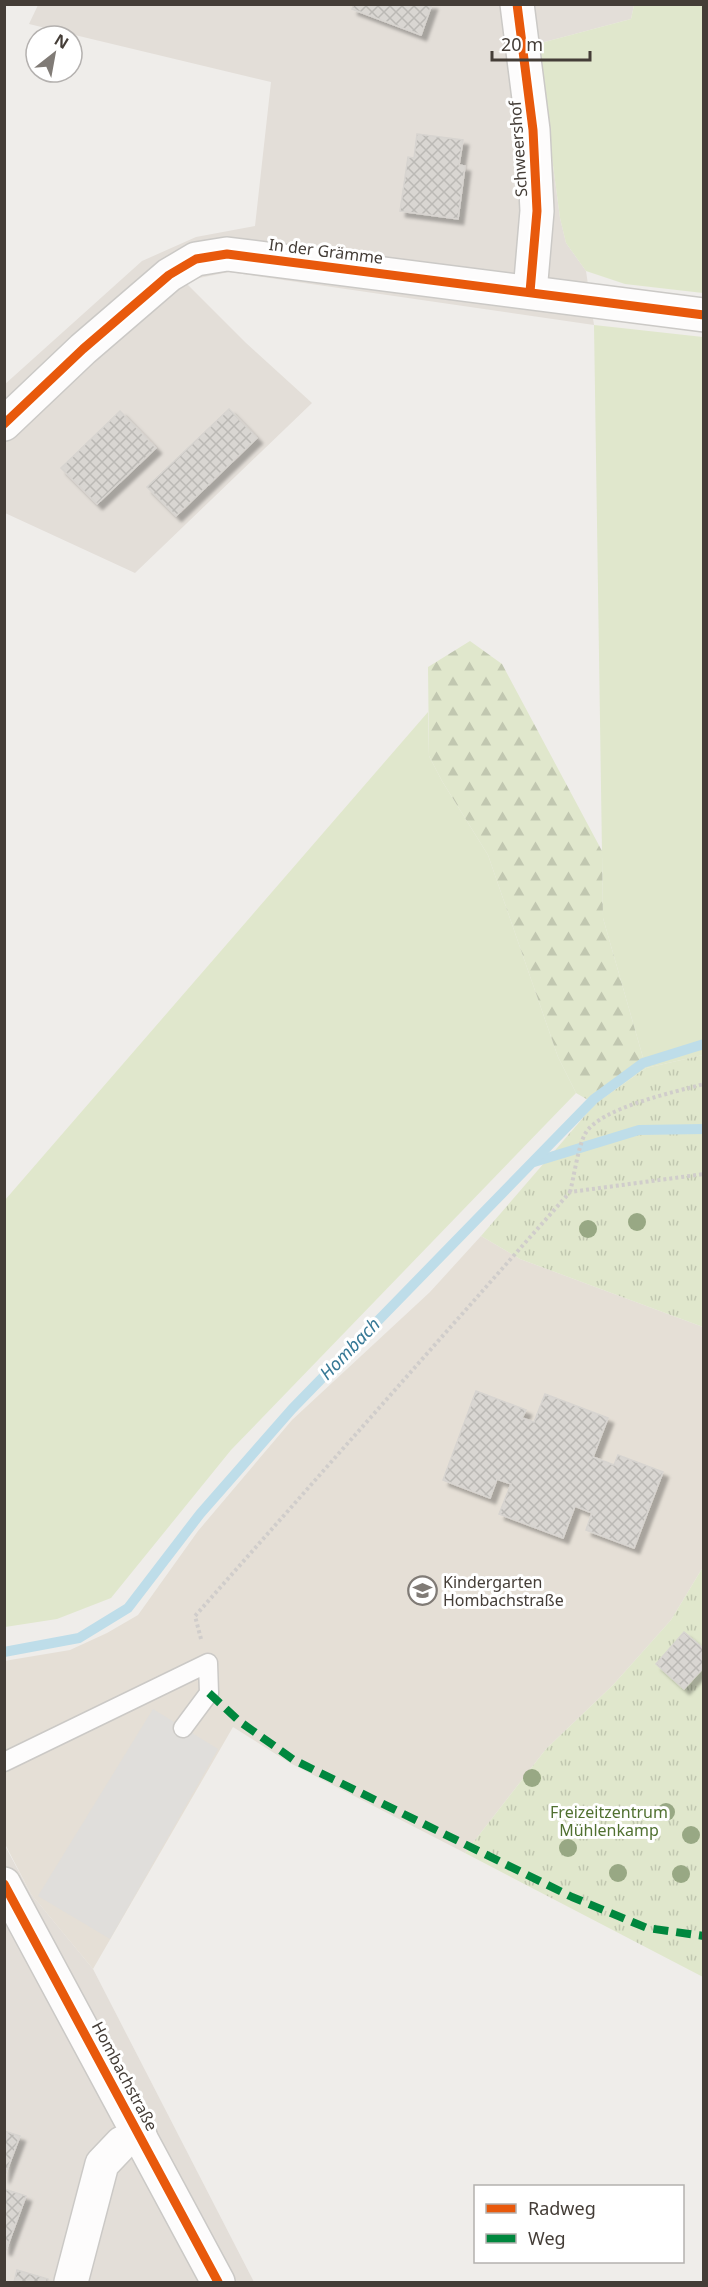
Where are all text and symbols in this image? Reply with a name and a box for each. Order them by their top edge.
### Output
north arrow [24,24,84,84]
scale bar [492,24,590,62]
text: N [50,28,73,54]
text: 20 m [501,32,543,56]
street label: Schweershof [504,99,532,198]
street label: In der Grämme [268,233,384,269]
water label: Hombach [314,1312,385,1384]
place label: Kindergarten Hombachstraße [443,1571,564,1611]
school or university icon: Kindergarten Hombachstraße [406,1575,438,1607]
park label: Freizeitzentrum Mühlenkamp [550,1801,668,1841]
street label: Hombachstraße [87,2018,163,2134]
legend [474,2185,684,2263]
text: Radweg [528,2196,596,2220]
text: Weg [528,2226,566,2250]

